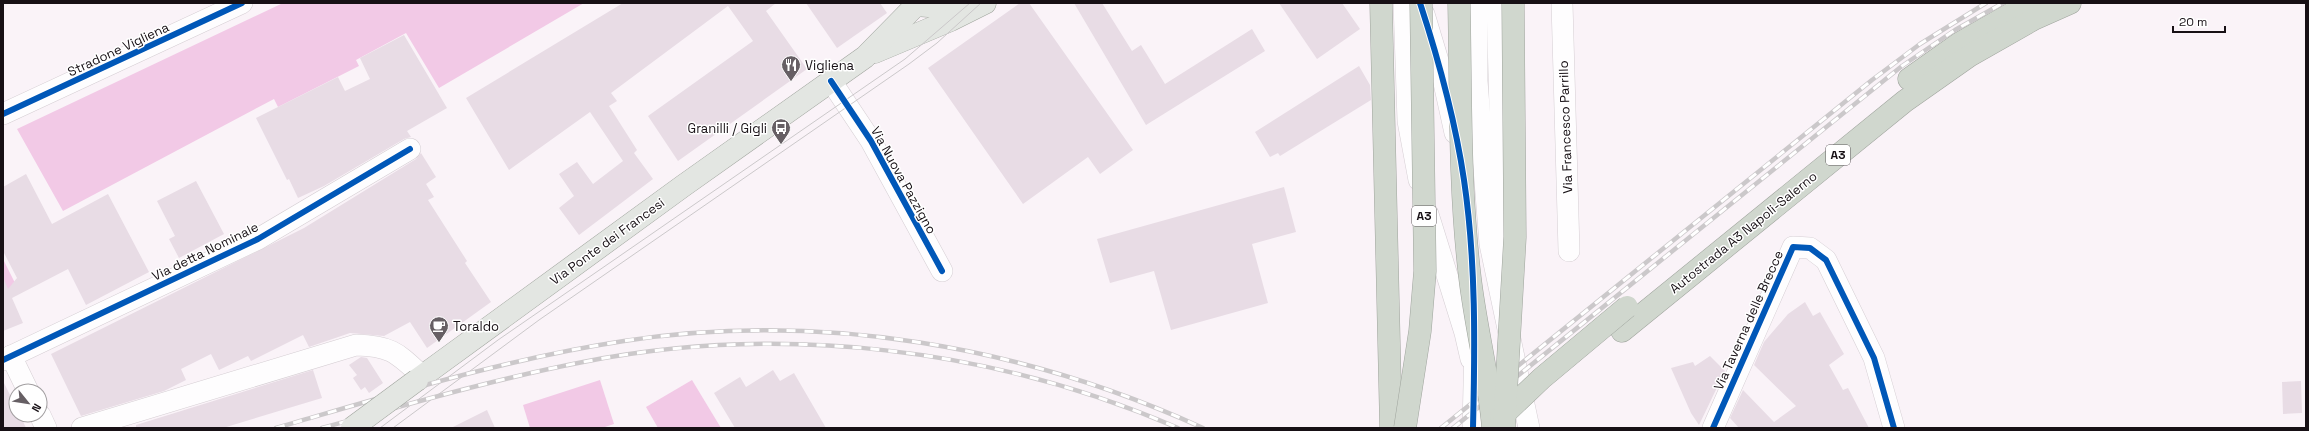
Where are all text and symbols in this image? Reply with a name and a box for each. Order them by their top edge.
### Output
scale bar [2173,8,2225,34]
text: 20 m [2179,14,2207,30]
street label: Stradone Vigliena [65,18,172,80]
restaurant icon: Vigliena [780,54,802,82]
place label: Vigliena [805,57,855,74]
street label: Via Francesco Parrillo [1555,60,1576,194]
bus stop icon: Granilli / Gigli [770,117,792,145]
place label: Granilli / Gigli [688,120,767,137]
street label: Via Nuova Pazzigno [867,124,940,237]
road number: A3 [1826,145,1850,165]
street label: Autostrada A3 Napoli-Salerno [1666,168,1821,297]
street label: Via Ponte dei Francesi [547,194,668,289]
road number: A3 [1412,206,1436,226]
street label: Via detta Nominale [149,218,261,285]
street label: Via Taverna delle Brecce [1710,248,1787,393]
cafe icon: Toraldo [428,315,450,343]
place label: Toraldo [453,318,499,335]
north arrow [8,383,48,423]
text: N [29,401,45,415]

